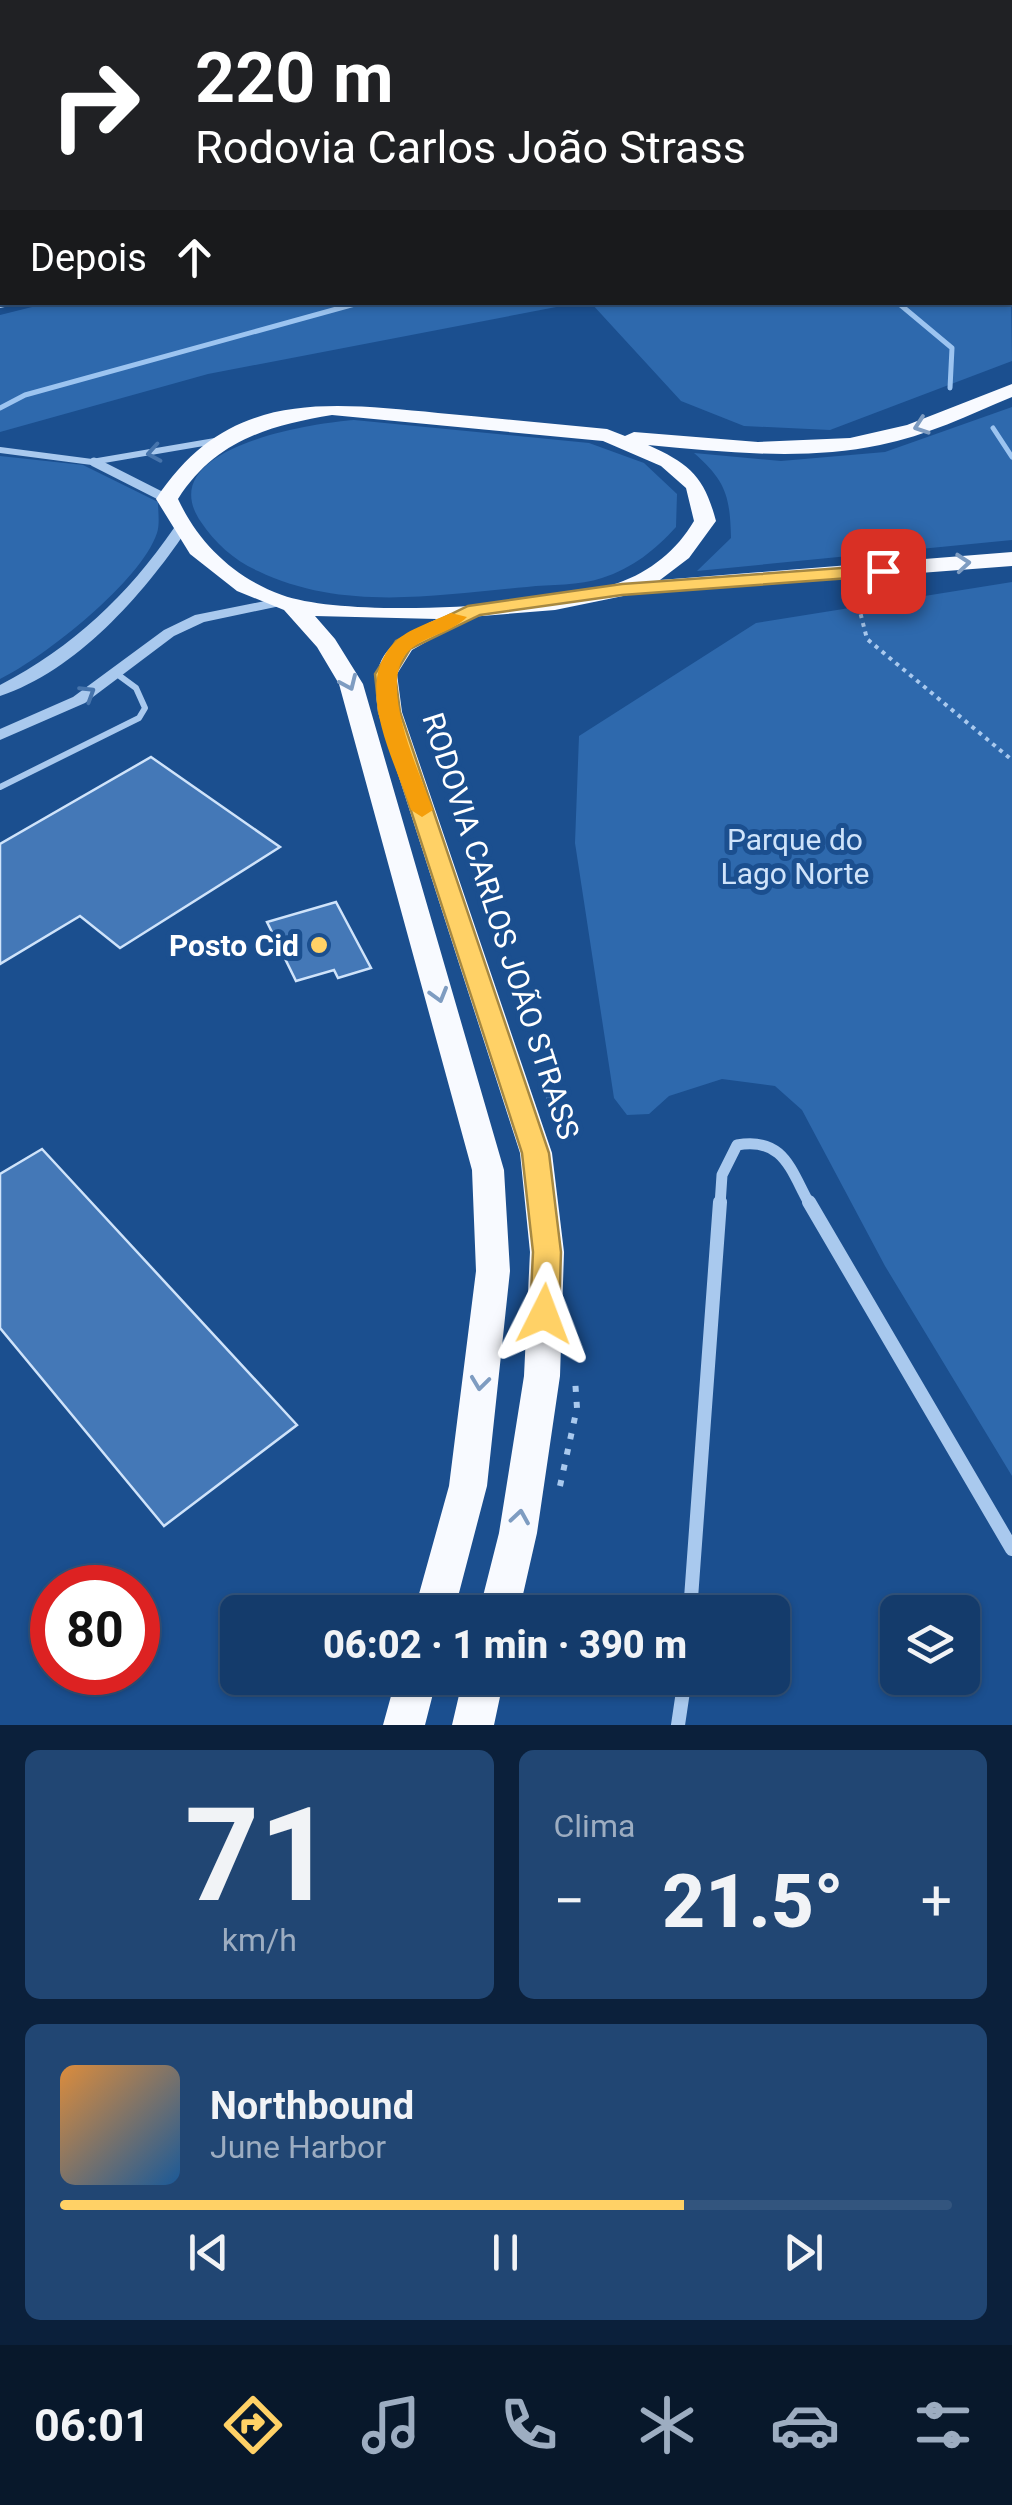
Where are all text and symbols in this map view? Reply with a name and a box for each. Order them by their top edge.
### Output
text: 220 m [195,37,394,119]
icon: right [30,40,160,170]
text: Rodovia Carlos João Strass [195,121,746,174]
icon: ahead [167,230,222,285]
text: Depois [30,236,147,280]
one-way arrow [914,414,931,434]
one-way arrow [146,442,162,463]
pin [841,529,926,614]
icon: arrive [856,544,911,599]
one-way arrow [956,553,972,575]
one-way arrow [337,673,357,691]
one-way arrow [77,686,95,705]
street label: RODOVIA CARLOS JOÃO STRASS [415,708,587,1144]
park label: Parque do Lago Norte [720,822,870,891]
place label: Posto Cid [169,928,299,963]
marker: Posto Cid [308,934,330,956]
one-way arrow [427,986,448,1003]
position arrow [492,1262,596,1366]
one-way arrow [470,1375,491,1391]
one-way arrow [509,1509,530,1526]
speed limit sign: 80 [30,1565,160,1695]
map controls [880,1595,980,1695]
button: layers [880,1595,980,1695]
text: 06:02 · 1 min · 390 m [323,1623,687,1667]
text: 71 [185,1779,334,1932]
text: Clima [554,1807,635,1845]
text: 21.5° [662,1857,844,1945]
text: − [554,1869,585,1933]
text: + [921,1869,952,1933]
text: km/h [222,1921,297,1959]
text: Northbound [210,2084,414,2128]
text: June Harbor [210,2128,386,2166]
icon: previous [181,2225,236,2280]
icon: pause [478,2225,533,2280]
icon: next [776,2225,831,2280]
icon: directions [218,2390,288,2460]
icon: music [356,2390,426,2460]
icon: phone [494,2390,564,2460]
icon: climate [632,2390,702,2460]
icon: car [770,2390,840,2460]
icon: filters [908,2390,978,2460]
text: 06:01 [34,2399,150,2452]

